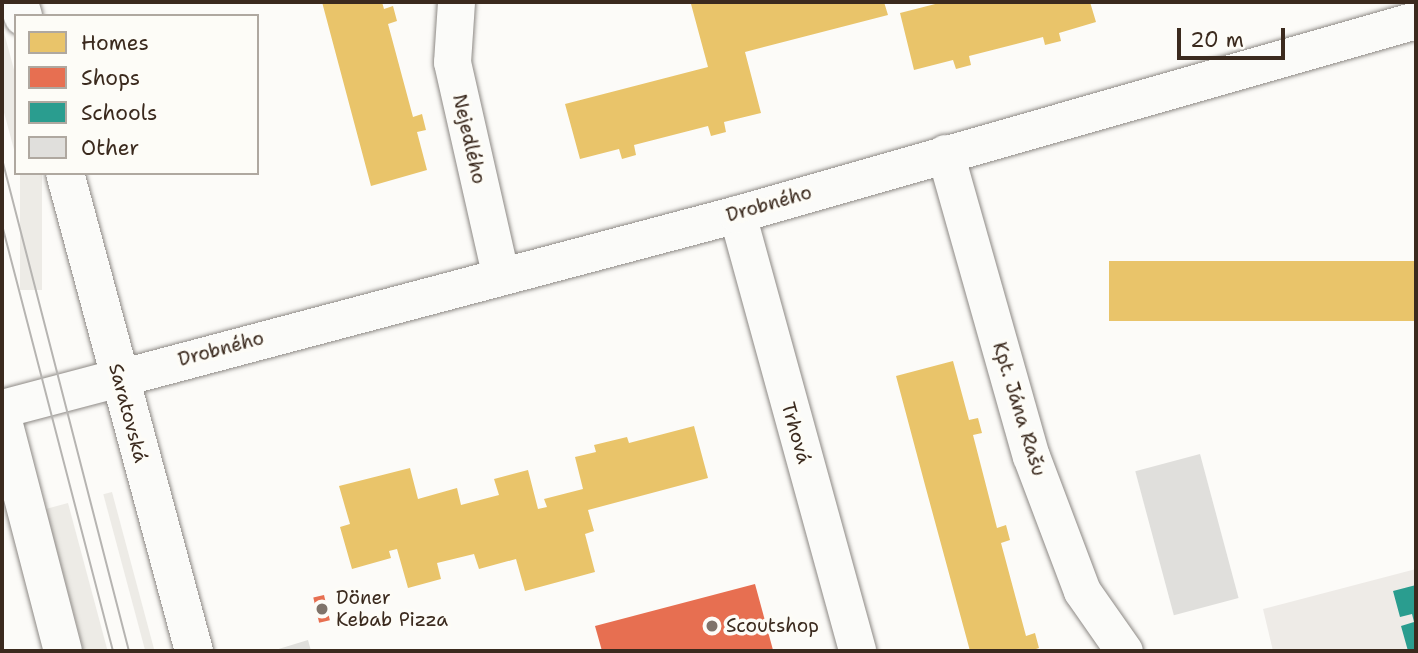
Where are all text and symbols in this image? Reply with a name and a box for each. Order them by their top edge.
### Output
legend [14,14,259,175]
scale bar [1180,14,1288,58]
text: 20 m [1190,26,1244,54]
text: Homes [81,29,149,57]
text: Shops [81,64,140,92]
street label: Nejedlého [448,92,490,186]
text: Schools [81,99,157,127]
text: Other [81,134,139,162]
street label: Drobného [724,181,814,227]
street label: Drobného [176,327,266,371]
street label: Kpt. Jána Rašu [988,339,1050,479]
street label: Saratovská [104,361,152,465]
street label: Trhová [776,400,816,466]
place label: Döner Kebab Pizza [336,587,448,631]
marker: Döner Kebab Pizza [314,601,330,617]
place label: Scoutshop [726,615,819,637]
marker: Scoutshop [704,618,720,634]

